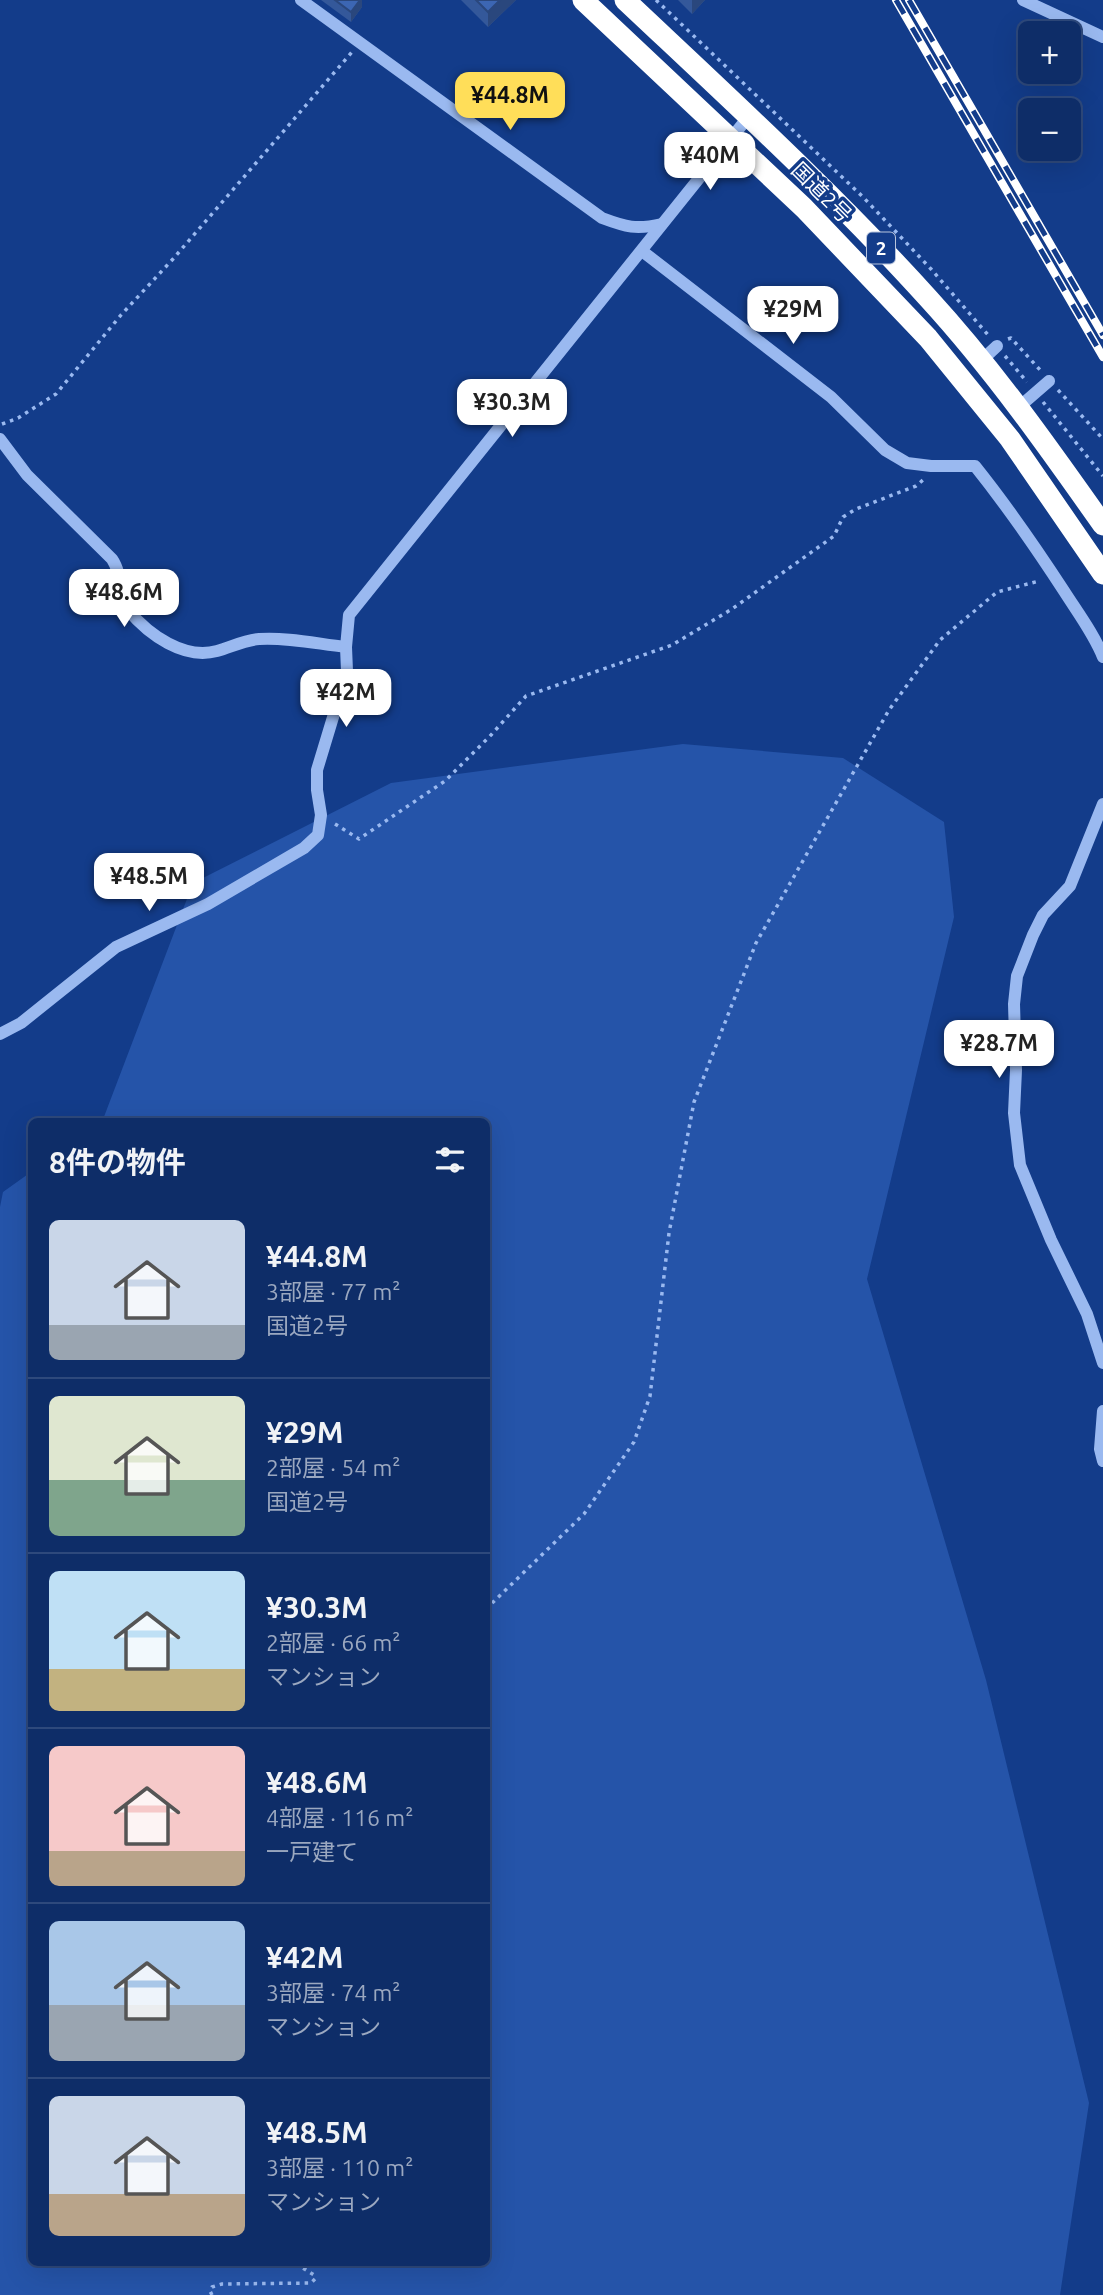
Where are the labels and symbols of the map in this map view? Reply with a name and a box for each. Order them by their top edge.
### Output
pin: ¥44.8M [453,72,567,132]
pin: ¥40M [669,132,751,192]
street label: 国道2号 [787,157,857,227]
road number: 2 [867,232,895,264]
pin: ¥29M [752,286,834,346]
pin: ¥30.3M [455,380,569,439]
pin: ¥48.6M [67,570,181,629]
pin: ¥42M [305,670,387,729]
pin: ¥48.5M [92,853,206,913]
pin: ¥28.7M [942,1020,1056,1080]

